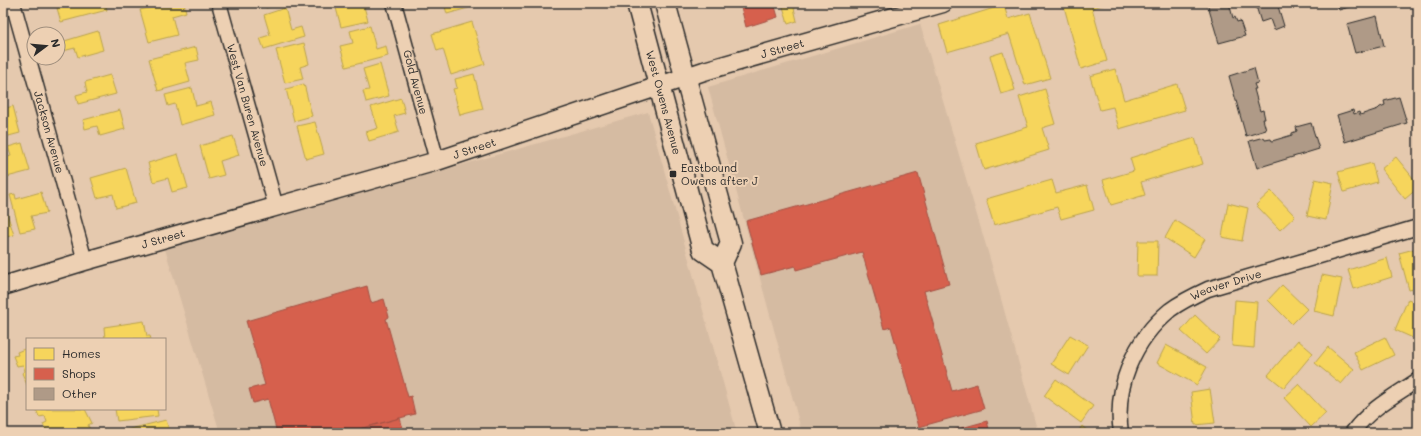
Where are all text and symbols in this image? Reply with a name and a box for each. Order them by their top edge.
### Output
north arrow [26,26,66,66]
street label: J Street [759,35,806,62]
text: N [48,37,64,49]
street label: West Van Buren Avenue [224,42,272,168]
street label: Gold Avenue [400,48,432,116]
street label: West Owens Avenue [643,49,685,156]
street label: Jackson Avenue [31,89,68,175]
street label: J Street [451,134,498,162]
place label: Eastbound Owens after J [681,160,758,188]
marker: Eastbound Owens after J [668,169,678,179]
street label: J Street [140,225,187,252]
street label: Weaver Drive [1187,266,1263,303]
legend [26,338,166,410]
text: Homes [62,345,101,361]
text: Shops [62,365,96,381]
text: Other [62,385,97,401]

